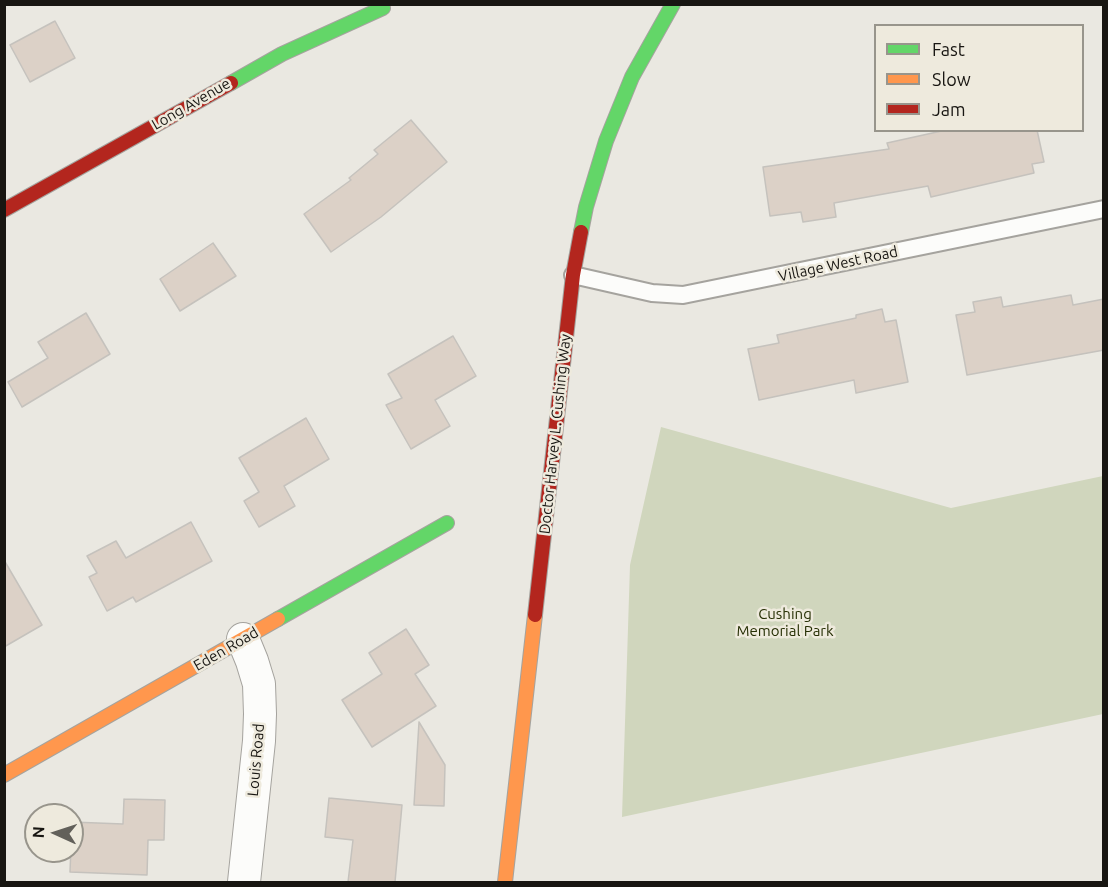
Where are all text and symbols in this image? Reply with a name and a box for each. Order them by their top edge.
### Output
legend [874,24,1084,132]
text: Fast [932,39,965,59]
text: Slow [932,69,971,89]
street label: Long Avenue [149,74,233,134]
text: Jam [932,99,966,119]
street label: Village West Road [776,243,900,285]
street label: Doctor Harvey L. Cushing Way [536,333,574,535]
park label: Cushing Memorial Park [736,605,834,640]
street label: Eden Road [190,623,262,675]
street label: Louis Road [244,723,268,797]
north arrow [24,803,84,863]
text: N [29,826,47,839]

